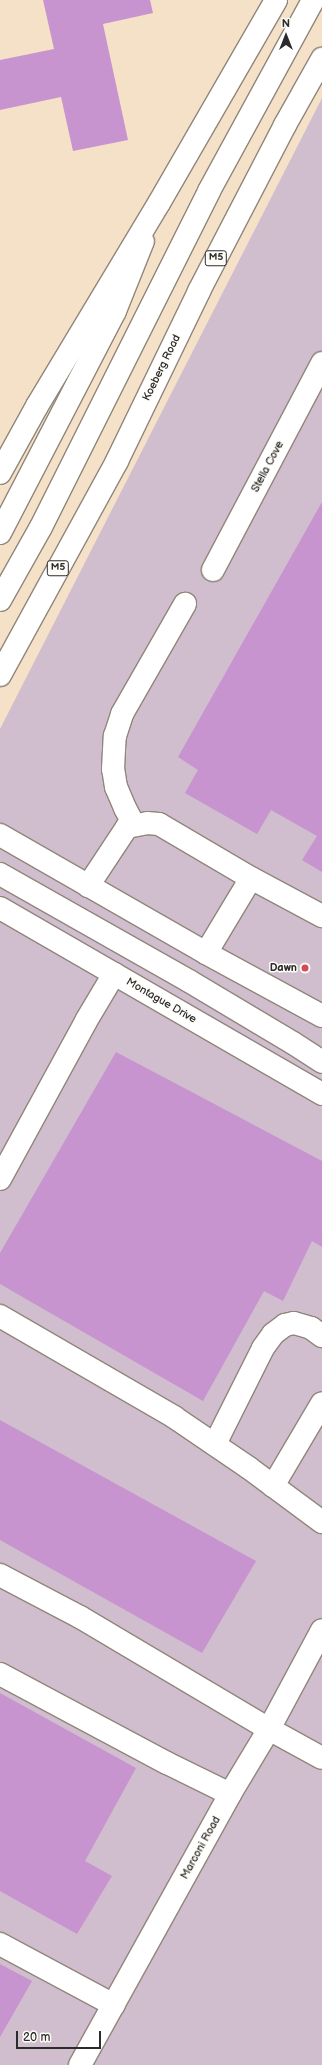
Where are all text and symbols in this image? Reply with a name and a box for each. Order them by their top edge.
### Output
north arrow [266,16,306,56]
text: N [282,17,290,30]
road number: M5 [204,250,228,266]
street label: Koeberg Road [140,333,184,403]
street label: Stella Cove [249,439,287,495]
road number: M5 [46,560,70,576]
place label: Dawn [270,961,297,975]
marker: Dawn [300,963,310,973]
street label: Montague Drive [123,976,199,1026]
street label: Marconi Road [178,1814,224,1882]
scale bar [18,2023,103,2049]
text: 20 m [23,2030,50,2045]

